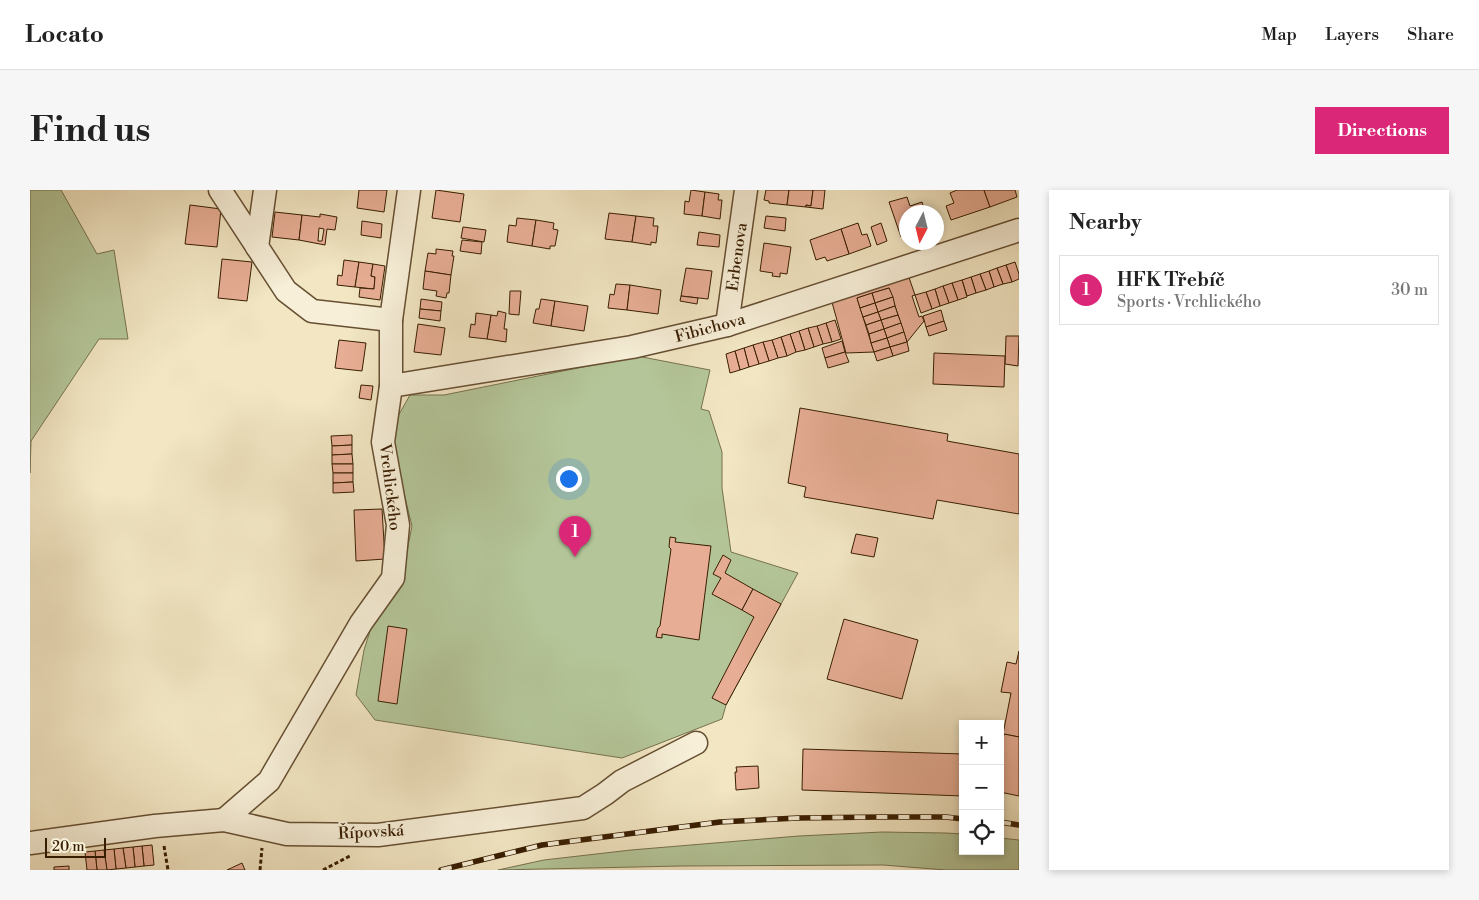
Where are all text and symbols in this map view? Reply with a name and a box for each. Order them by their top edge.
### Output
text: Locato [25,20,104,50]
text: Map [1262,23,1297,46]
text: Layers [1325,23,1379,46]
text: Share [1407,23,1454,46]
button: Directions [1315,107,1449,154]
text: Find us [30,109,150,152]
north arrow [899,205,944,250]
text: Nearby [1069,210,1142,236]
street label: Erbenova [722,220,752,293]
text: HFK Třebíč [1117,268,1225,292]
text: 1 [1082,280,1090,300]
text: 30 m [1391,280,1428,300]
text: Sports · Vrchlického [1117,292,1261,312]
street label: Fibichova [673,309,748,347]
street label: Vrchlického [375,441,405,532]
your location [556,466,582,492]
pin: 1 [559,516,591,557]
map controls [959,720,1004,855]
button: + [959,720,1004,765]
button: − [959,765,1004,810]
button: locate [959,810,1004,855]
street label: Řípovská [337,818,405,844]
scale bar [45,835,106,858]
text: 20 m [52,838,84,856]

